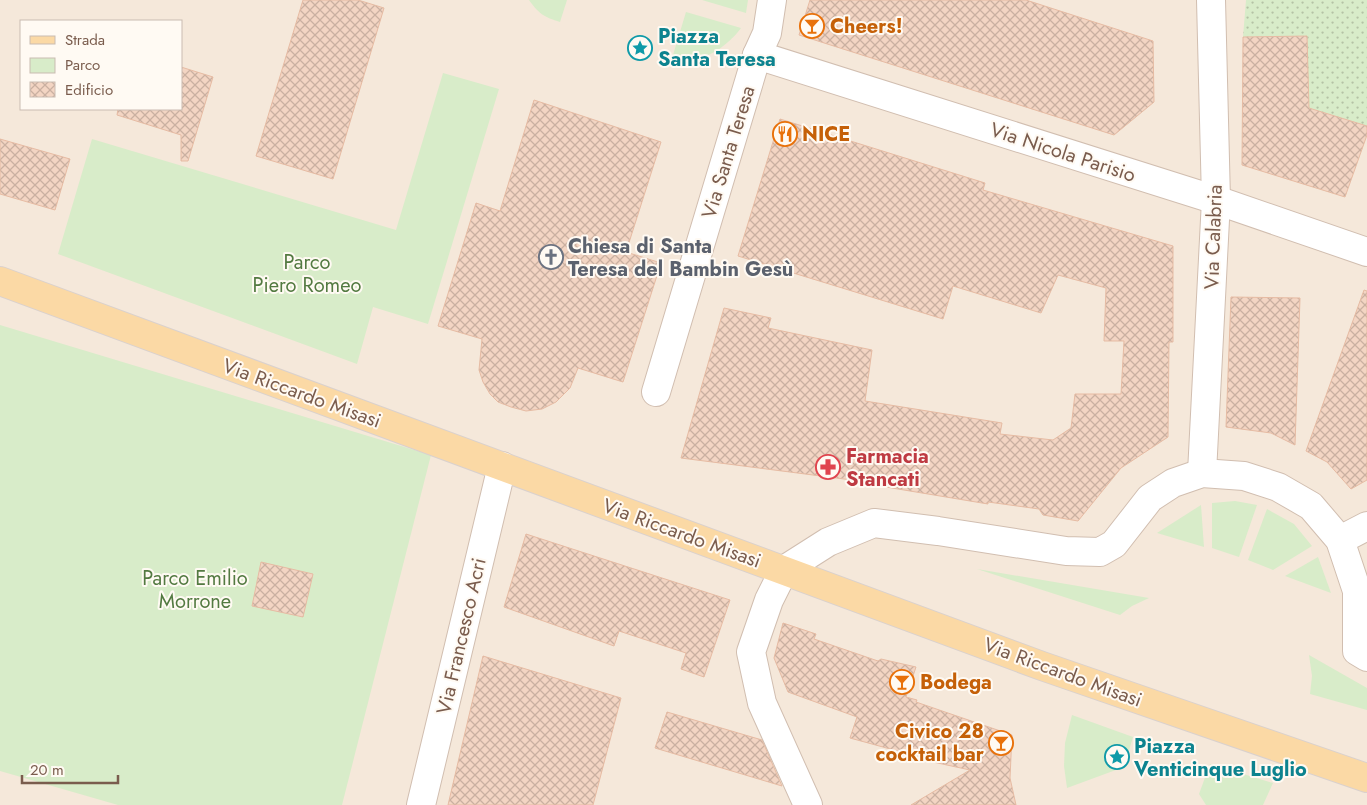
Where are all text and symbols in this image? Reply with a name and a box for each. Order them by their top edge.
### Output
place label: Cheers! [830,12,903,41]
bar icon: Cheers! [799,13,825,39]
legend [20,20,182,110]
place label: Piazza Santa Teresa [658,22,776,74]
text: Strada [65,29,105,51]
place icon: Piazza Santa Teresa [627,35,653,61]
text: Parco [65,54,100,76]
text: Edificio [65,79,113,101]
street label: Via Santa Teresa [694,82,762,222]
street label: Via Nicola Parisio [986,115,1140,190]
place label: NICE [802,120,850,149]
restaurant icon: NICE [772,121,798,147]
street label: Via Calabria [1197,184,1230,290]
place label: Chiesa di Santa Teresa del Bambin Gesù [568,232,793,284]
church icon: Chiesa di Santa Teresa del Bambin Gesù [538,244,564,270]
park label: Parco Piero Romeo [253,248,362,300]
street label: Via Riccardo Misasi [219,351,385,436]
place label: Farmacia Stancati [846,442,929,494]
pharmacy icon: Farmacia Stancati [815,454,841,480]
street label: Via Riccardo Misasi [599,491,765,576]
street label: Via Francesco Acri [429,555,494,717]
park label: Parco Emilio Morrone [142,564,248,616]
street label: Via Riccardo Misasi [980,630,1146,715]
place label: Bodega [920,668,992,697]
bar icon: Bodega [889,669,915,695]
place label: Civico 28 cocktail bar [876,717,985,769]
bar icon: Civico 28 cocktail bar [988,730,1014,756]
place label: Piazza Venticinque Luglio [1133,732,1307,784]
place icon: Piazza Venticinque Luglio [1104,744,1130,770]
scale bar [22,752,119,784]
text: 20 m [30,759,64,781]

